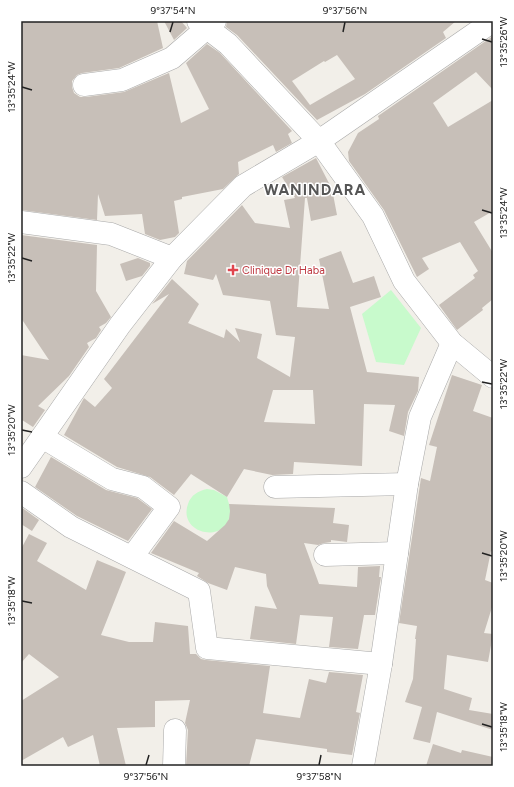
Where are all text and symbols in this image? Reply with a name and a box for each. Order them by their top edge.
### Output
text: 9°37'54"N [150,4,196,17]
text: 9°37'56"N [323,4,367,17]
text: 13°35'26"W [497,16,510,67]
text: 13°35'24"W [5,61,18,113]
district label: WANINDARA [264,181,366,199]
text: 13°35'24"W [497,187,510,239]
text: 13°35'22"W [5,232,18,283]
marker: Clinique Dr Haba [227,264,239,276]
place label: Clinique Dr Haba [242,264,325,277]
text: 13°35'22"W [497,358,510,409]
text: 13°35'20"W [5,404,18,456]
text: 13°35'20"W [497,530,510,582]
text: 13°35'18"W [5,576,18,626]
text: 13°35'18"W [497,702,510,752]
text: 9°37'56"N [124,770,168,783]
text: 9°37'58"N [297,770,342,783]

